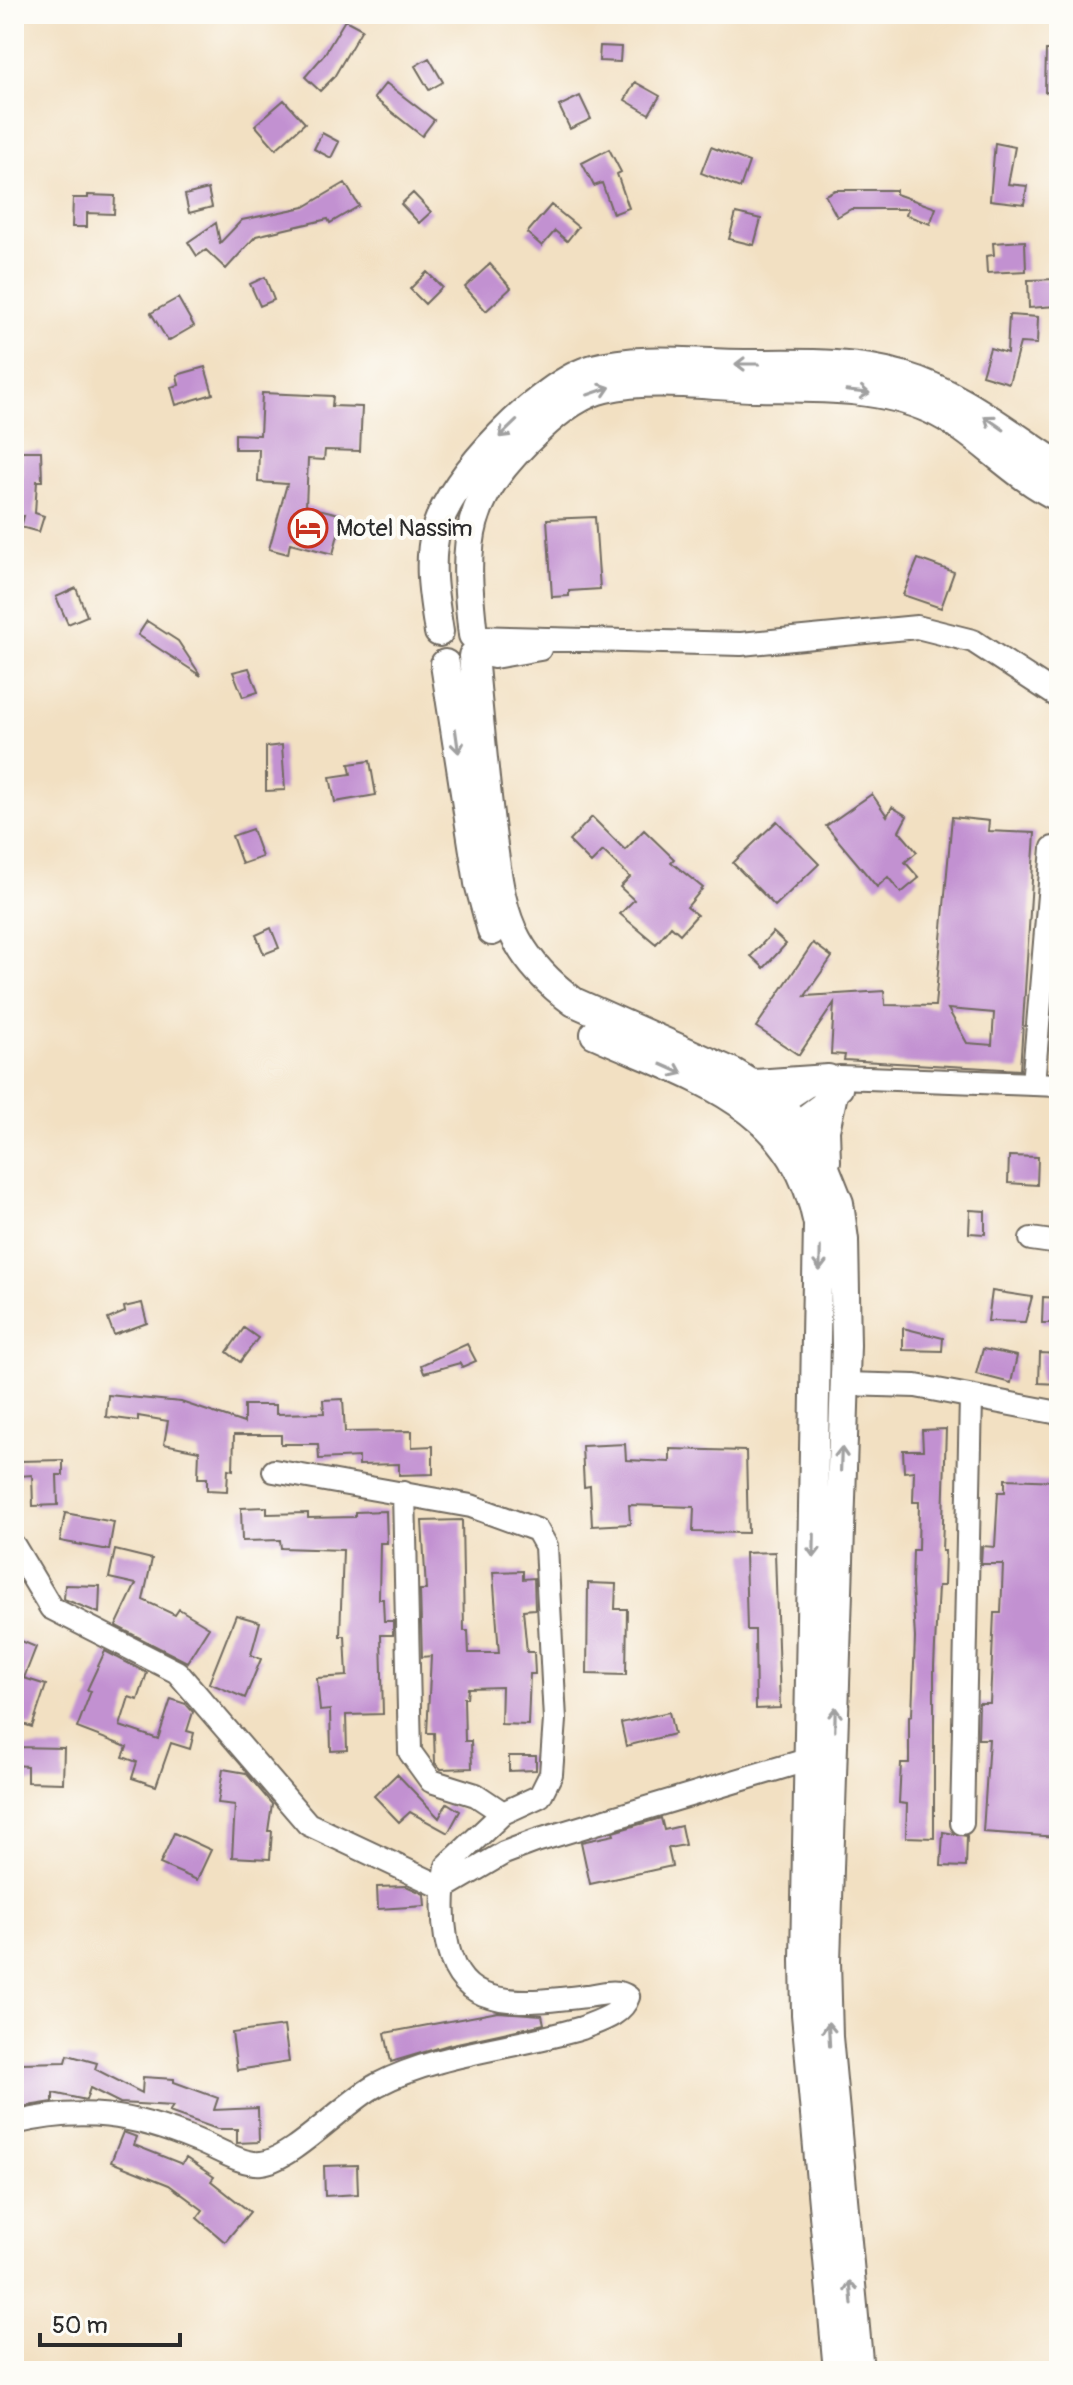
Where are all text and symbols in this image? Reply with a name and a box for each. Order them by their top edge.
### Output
one-way arrow [734,356,761,372]
one-way arrow [586,383,611,398]
one-way arrow [844,385,871,400]
one-way arrow [983,415,1005,431]
one-way arrow [499,419,518,438]
hotel icon: Motel Nassim [287,507,329,549]
place label: Motel Nassim [336,514,472,543]
one-way arrow [450,728,465,753]
one-way arrow [660,1062,684,1077]
one-way arrow [812,1245,827,1272]
one-way arrow [834,1446,849,1473]
one-way arrow [807,1532,822,1559]
one-way arrow [827,1706,843,1733]
one-way arrow [821,2021,836,2048]
one-way arrow [844,2280,859,2307]
scale bar [40,2297,180,2347]
text: 50 m [52,2311,108,2340]

